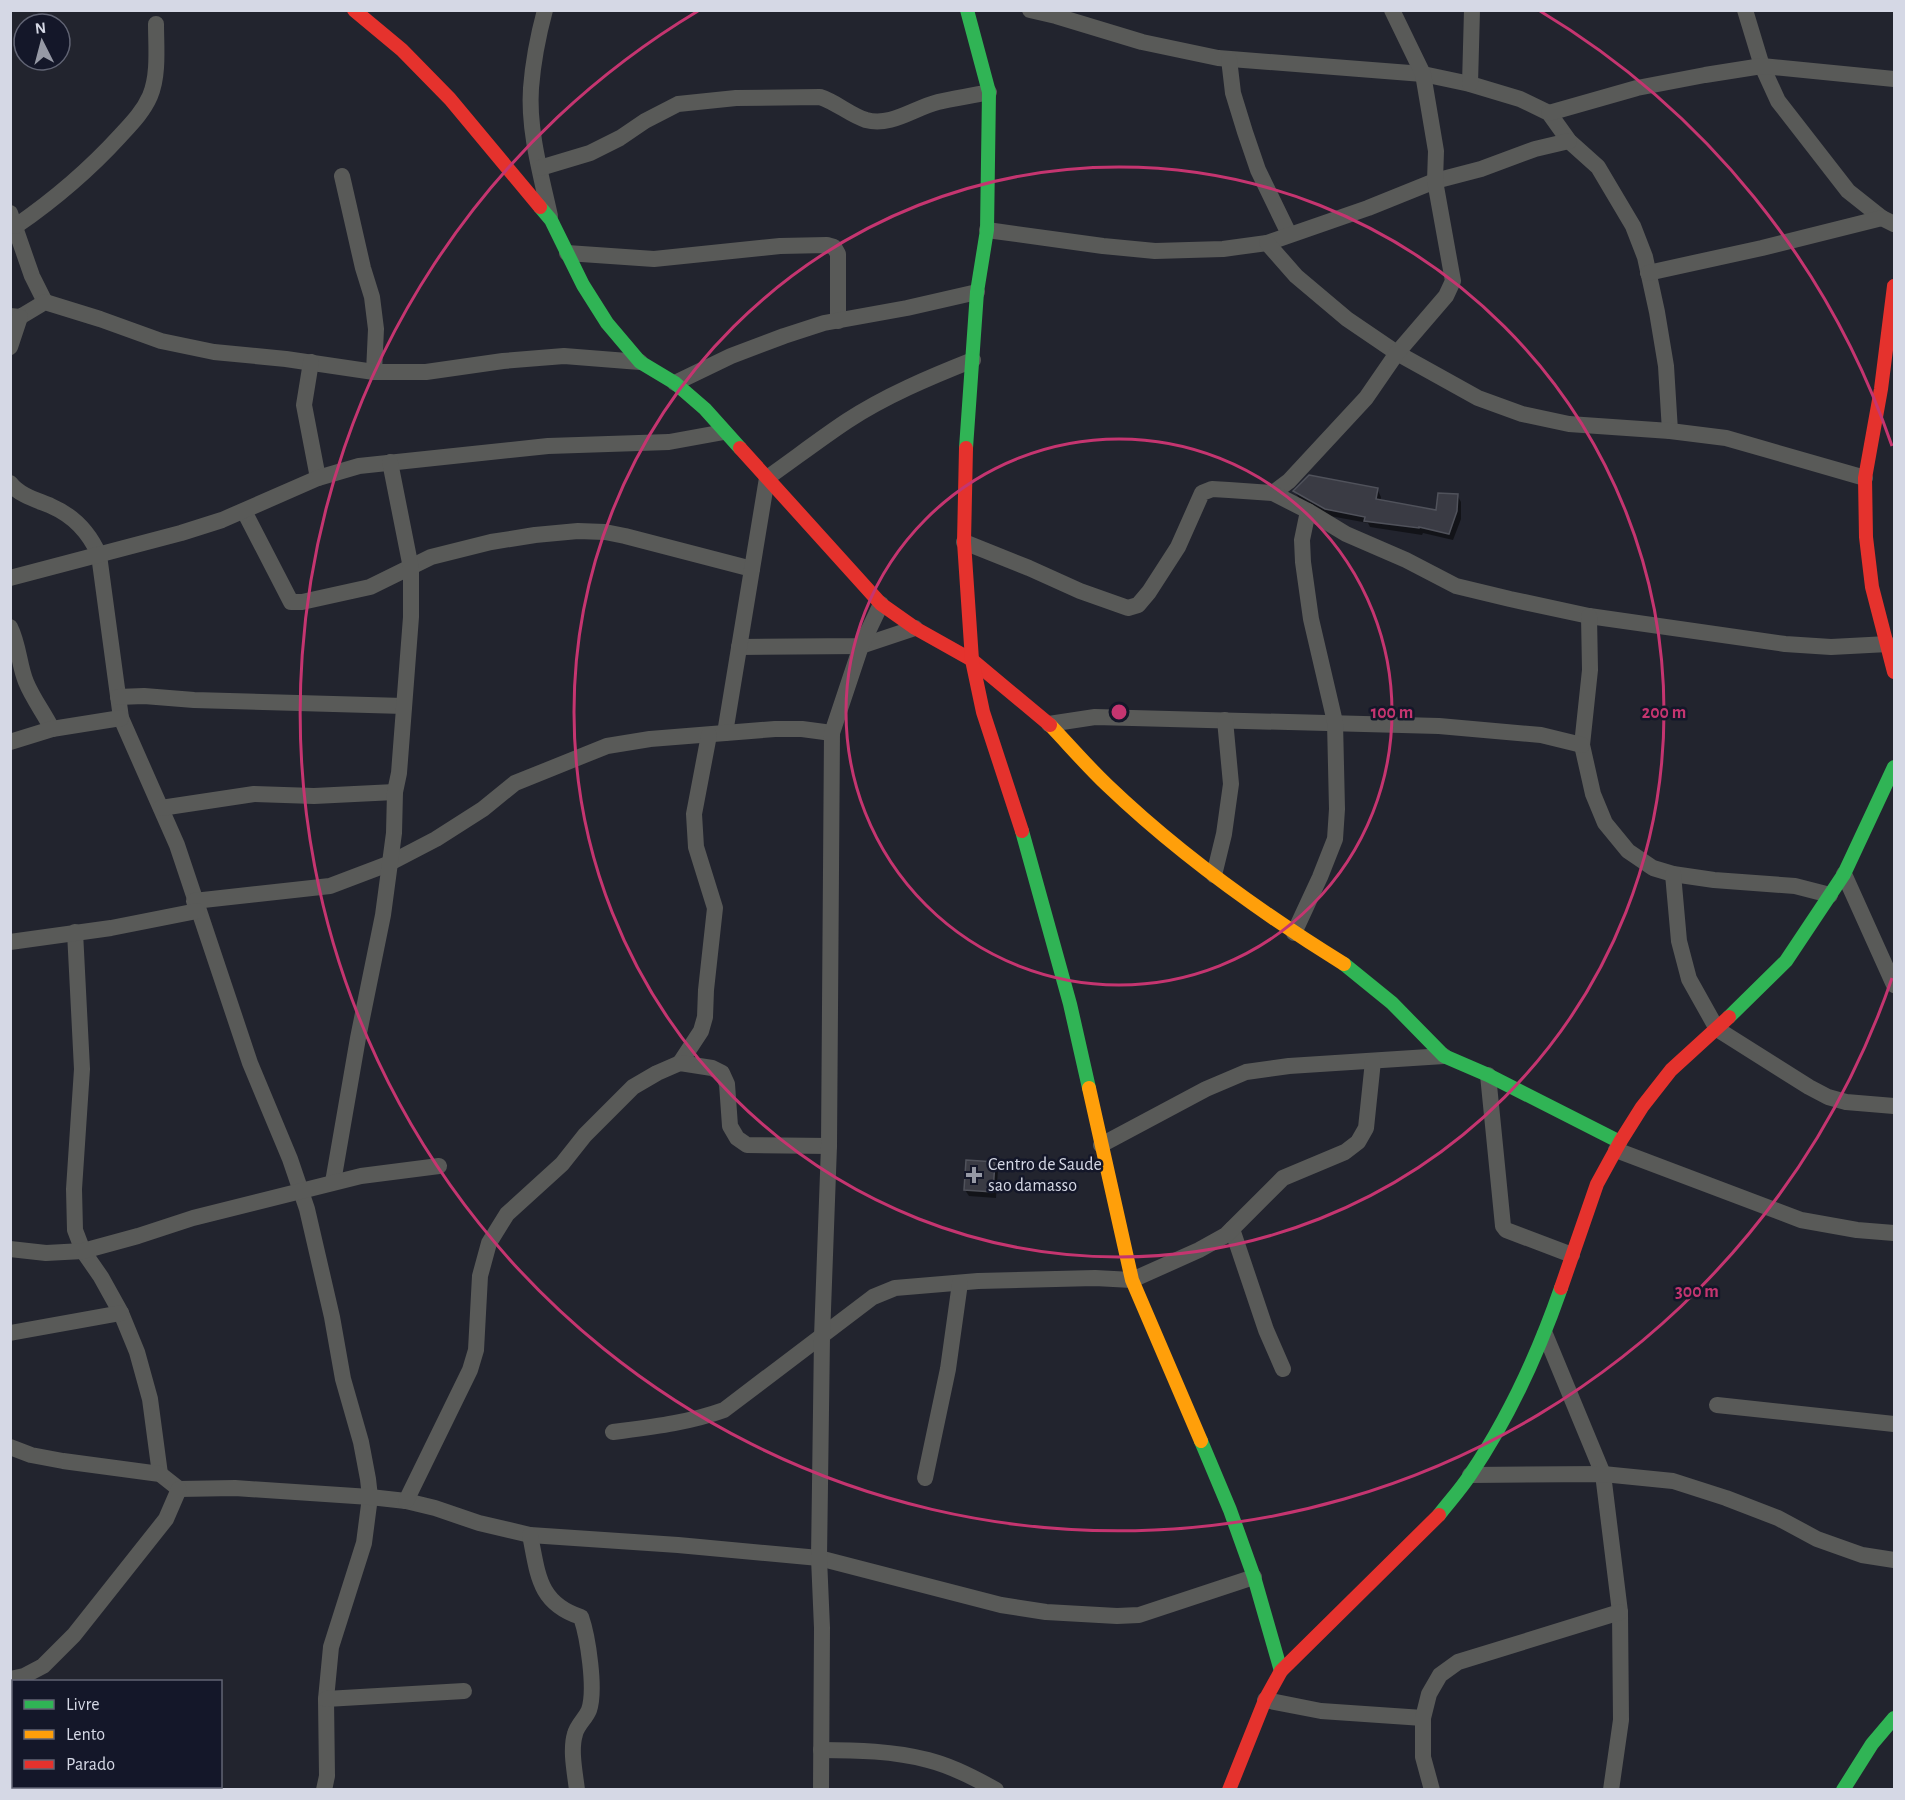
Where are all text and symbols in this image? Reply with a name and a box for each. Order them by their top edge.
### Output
north arrow [12,12,72,72]
text: N [34,20,47,37]
centre of rings [1109,702,1129,722]
text: 100 m [1371,704,1413,722]
text: 200 m [1642,704,1686,722]
place label: Centro de Saude sao damasso [988,1156,1102,1195]
marker: Centro de Saude sao damasso [965,1166,983,1184]
text: 300 m [1675,1283,1719,1301]
legend [12,1680,222,1788]
text: Livre [66,1696,100,1714]
text: Lento [66,1726,105,1744]
text: Parado [66,1756,115,1774]

